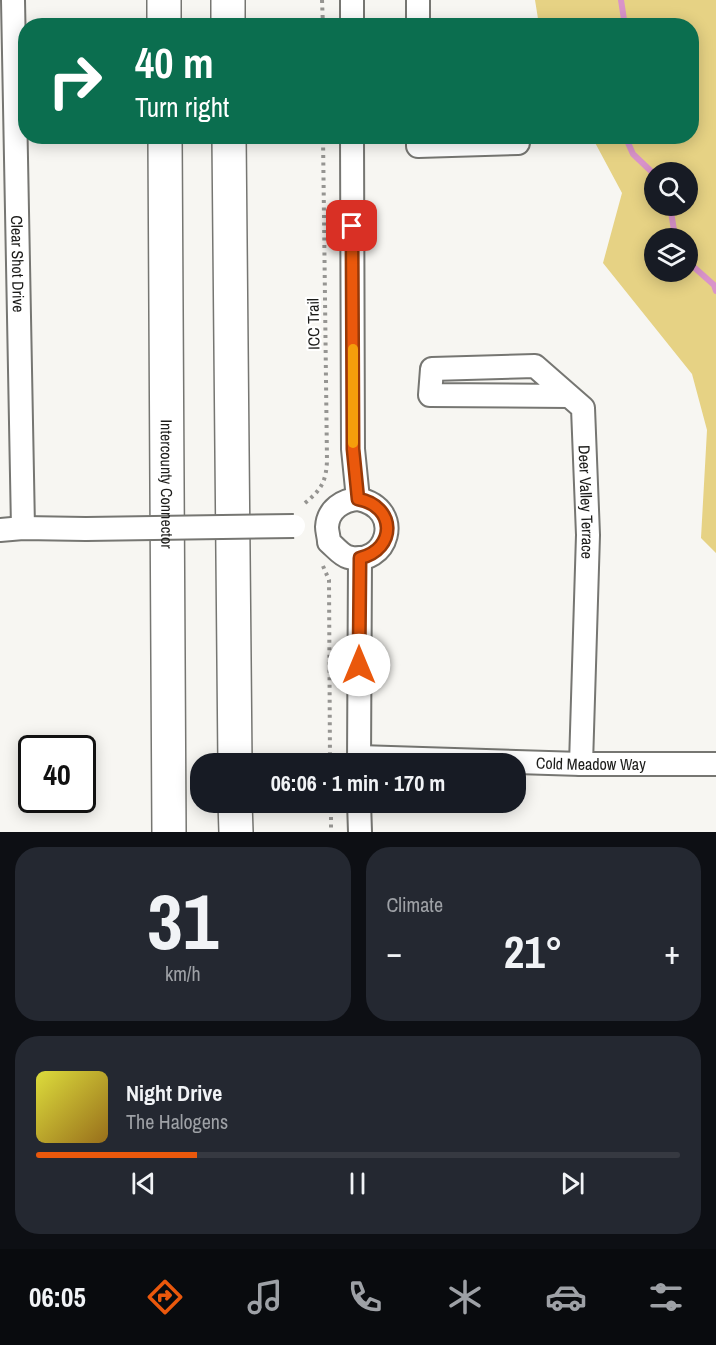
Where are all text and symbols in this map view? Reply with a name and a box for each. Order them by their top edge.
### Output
text: 40 m [135,35,214,91]
icon: right [36,42,114,120]
text: Turn right [135,89,229,125]
map controls [644,162,698,282]
button: search [644,162,698,216]
pin [326,200,377,251]
icon: arrive [335,209,368,242]
street label: Clear Shot Drive [6,215,30,313]
button: layers [644,228,698,282]
street label: ICC Trail [302,298,324,350]
street label: Intercounty Connector [156,419,178,549]
street label: Deer Valley Terrace [573,445,599,559]
position arrow [327,633,391,697]
speed limit sign: 40 [18,735,96,813]
street label: Cold Meadow Way [536,752,646,775]
text: 06:06 · 1 min · 170 m [271,768,445,798]
text: 31 [147,868,218,973]
text: Climate [387,891,443,918]
text: 21° [504,921,563,982]
text: − [387,930,402,974]
text: + [664,930,680,974]
text: km/h [165,960,201,987]
text: Night Drive [126,1078,222,1108]
text: The Halogens [126,1108,228,1135]
icon: previous [127,1167,160,1200]
icon: pause [341,1167,374,1200]
icon: next [556,1167,589,1200]
icon: directions [144,1276,186,1318]
icon: music [244,1276,286,1318]
icon: phone [344,1276,386,1318]
icon: climate [444,1276,486,1318]
icon: car [545,1276,587,1318]
icon: filters [645,1276,687,1318]
text: 06:05 [29,1279,86,1315]

